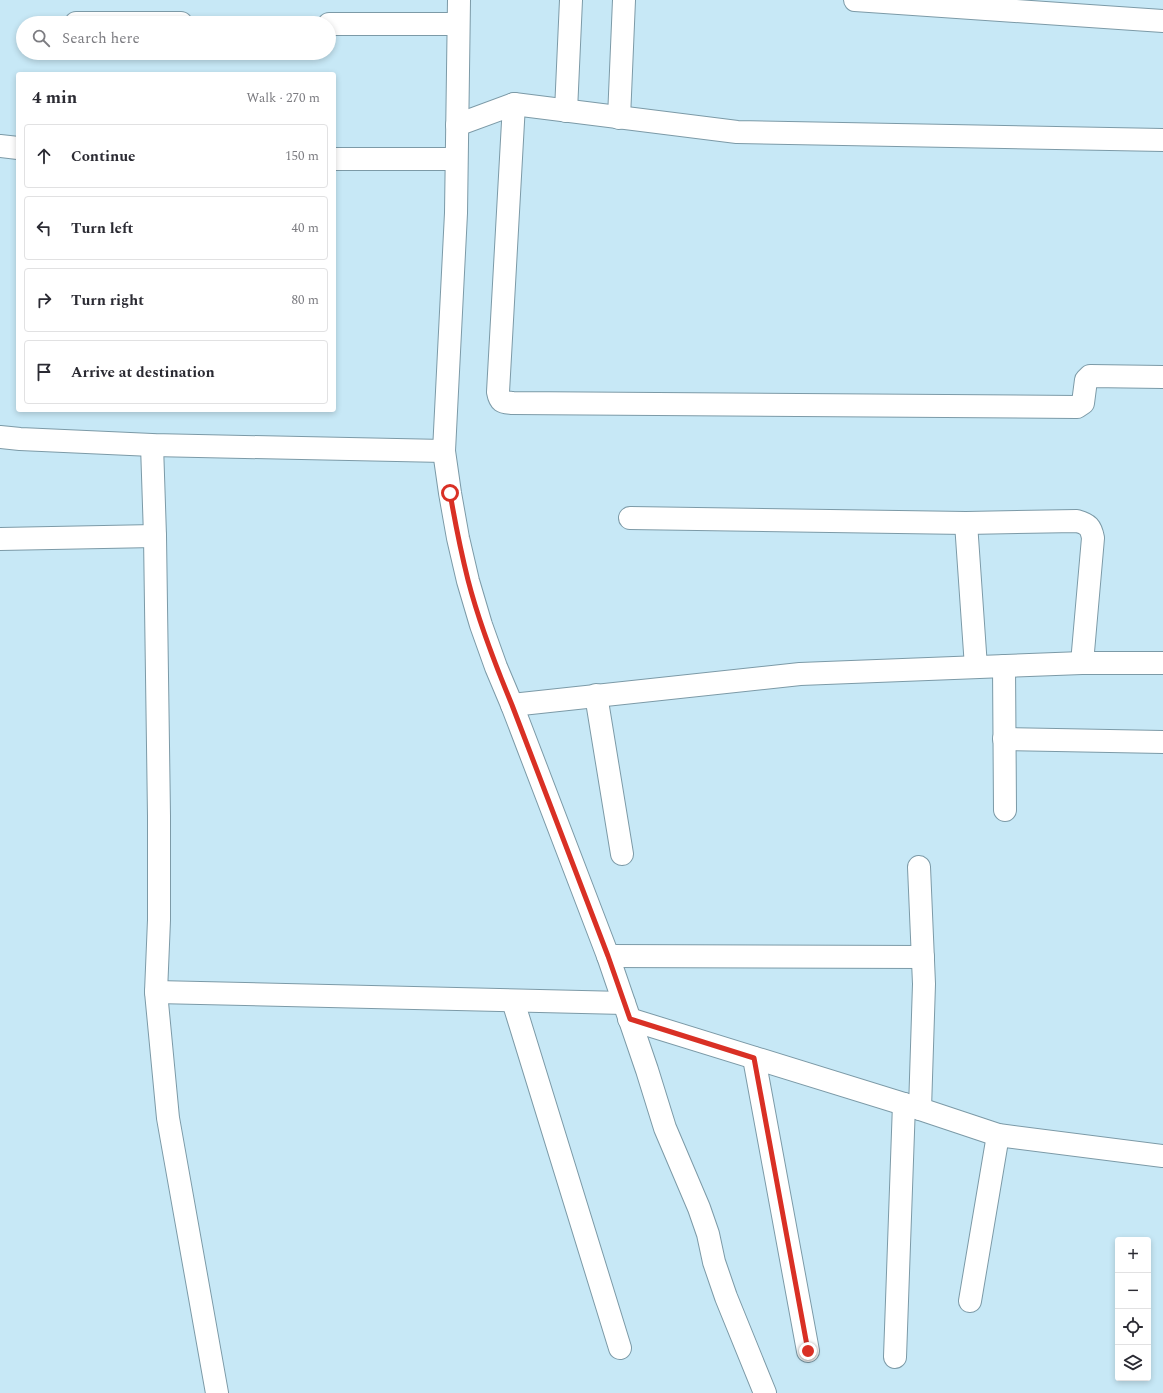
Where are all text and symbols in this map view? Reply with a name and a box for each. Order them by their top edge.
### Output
search box [16,16,336,60]
icon: search [30,27,52,49]
text: Search here [62,27,140,50]
text: 4 min [32,85,77,111]
text: Walk · 270 m [246,88,320,108]
icon: ahead [33,145,55,167]
text: Continue [71,145,136,168]
text: 150 m [285,146,319,166]
icon: left [33,217,55,239]
text: Turn left [71,217,133,240]
text: 40 m [292,218,319,238]
icon: right [33,289,55,311]
text: Turn right [71,289,144,312]
text: 80 m [292,290,319,310]
icon: arrive [33,361,55,383]
text: Arrive at destination [71,361,215,384]
route start [441,484,459,502]
map controls [1115,1237,1151,1381]
button: + [1115,1237,1151,1273]
button: − [1115,1273,1151,1309]
button: locate [1115,1309,1151,1345]
route end [799,1342,817,1360]
button: layers [1115,1345,1151,1381]

